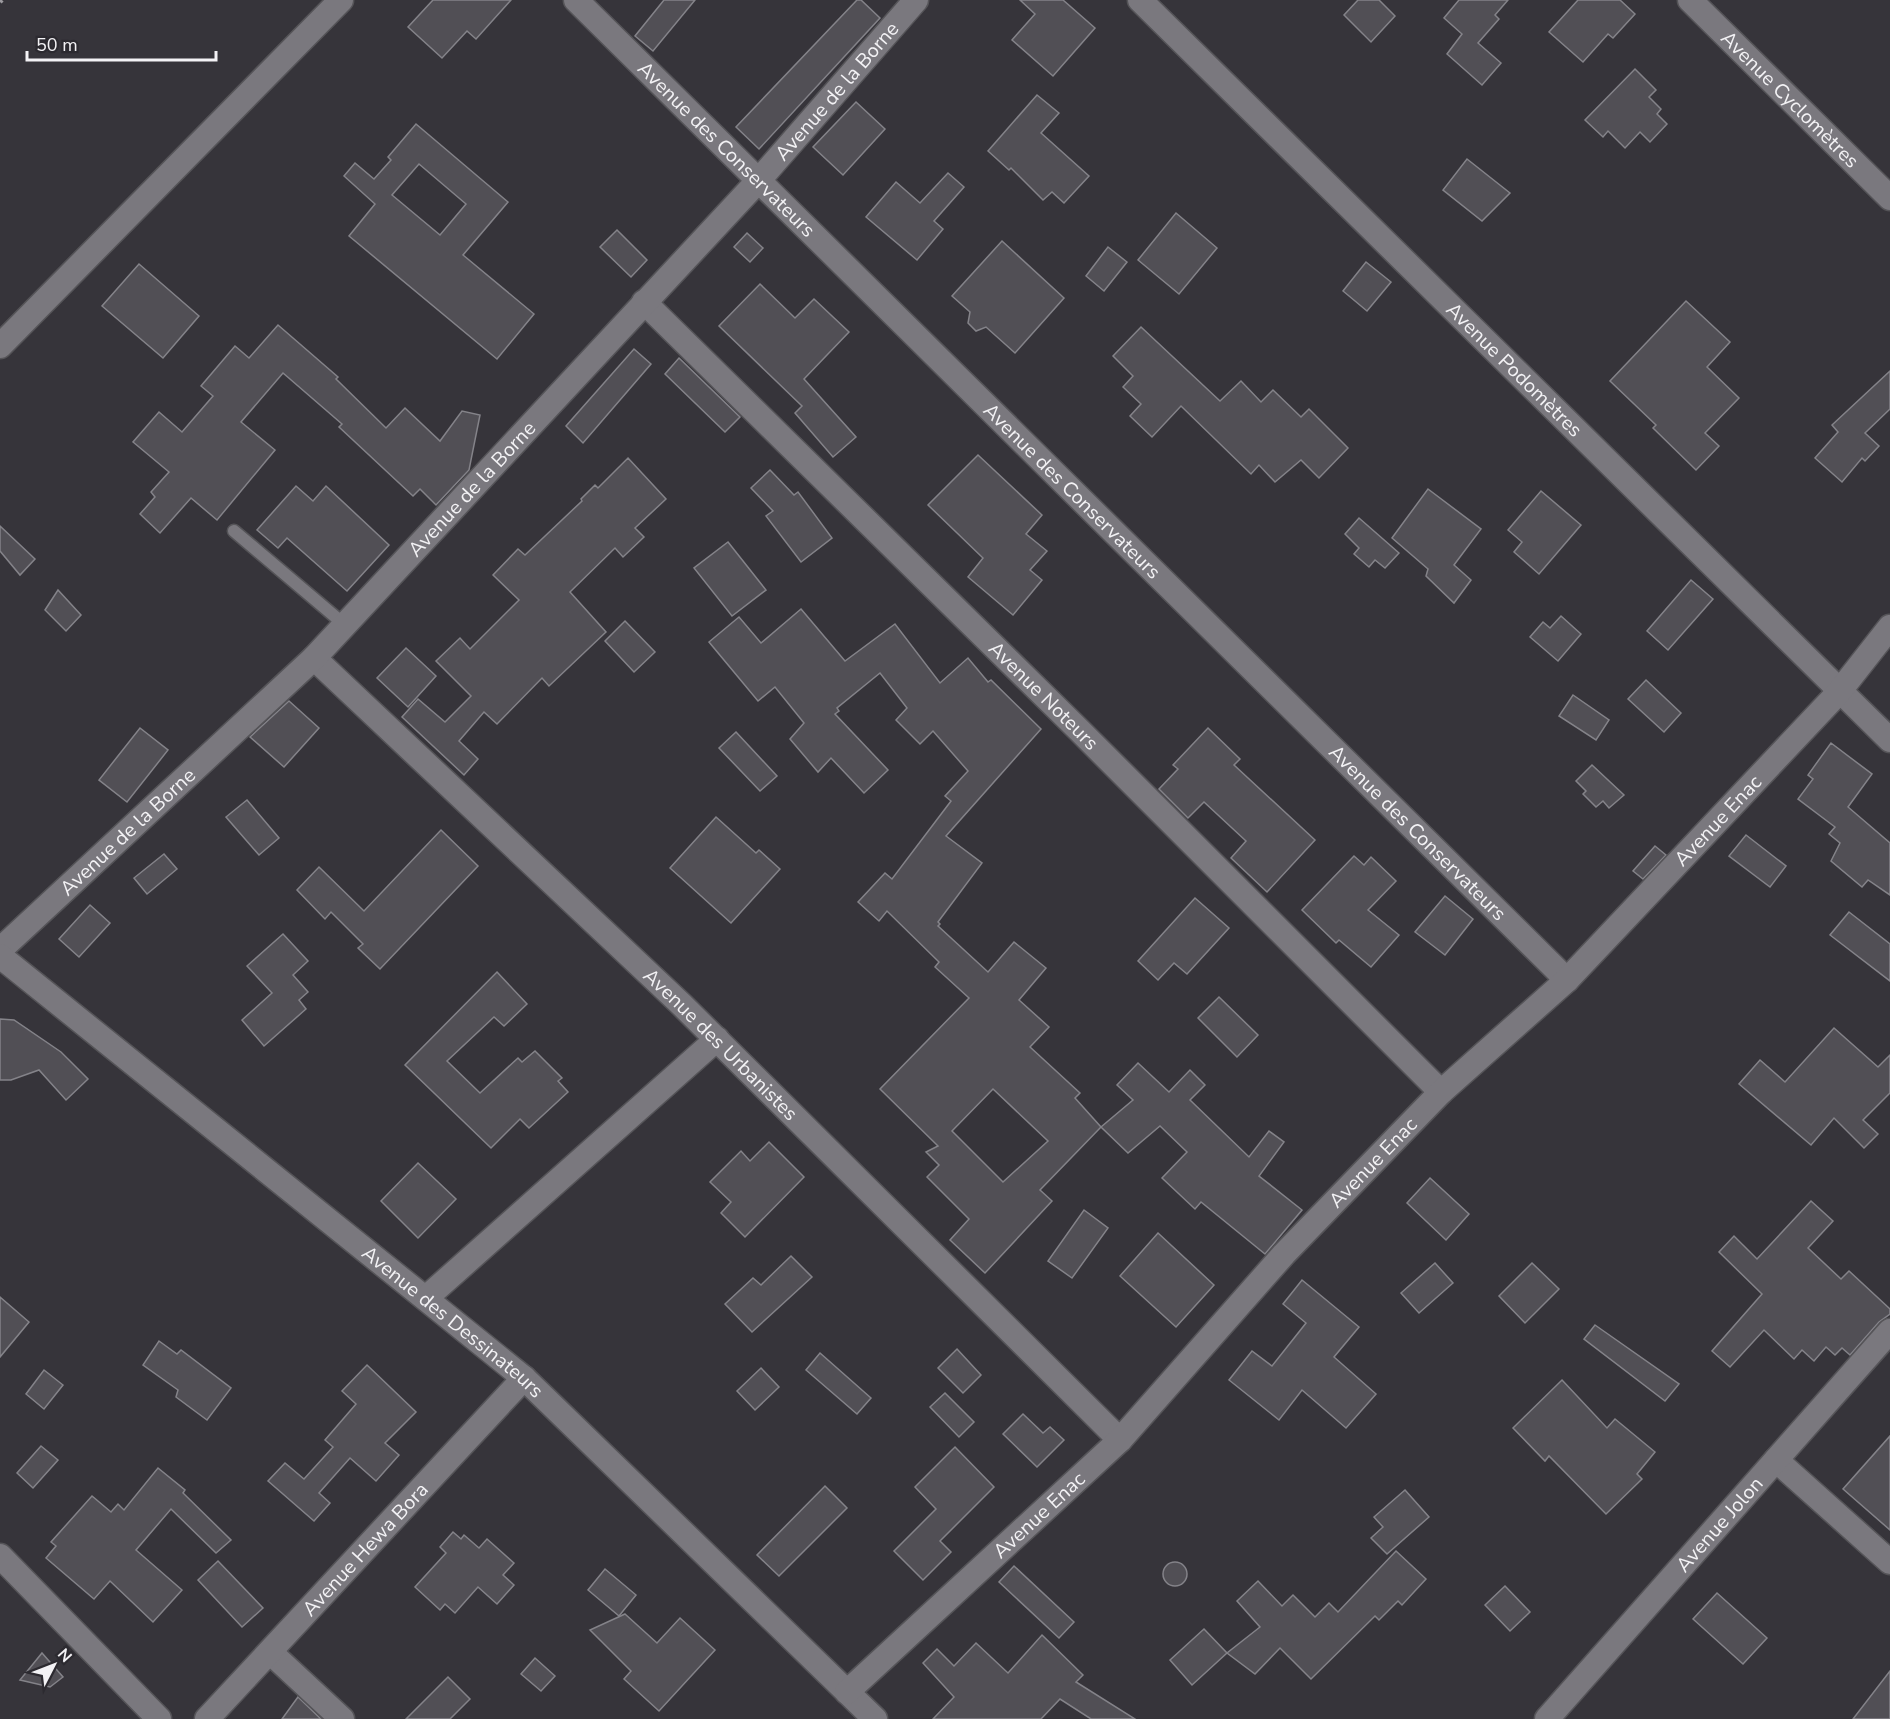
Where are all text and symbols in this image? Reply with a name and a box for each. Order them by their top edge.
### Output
street label: Avenue de la Borne [769,16,905,166]
scale bar [27,24,216,62]
street label: Avenue Cyclomètres [1715,25,1865,174]
text: 50 m [36,33,78,57]
street label: Avenue des Conservateurs [632,55,821,243]
street label: Avenue Podomètres [1440,296,1588,443]
street label: Avenue des Conservateurs [978,397,1167,585]
street label: Avenue de la Borne [402,415,541,562]
street label: Avenue Noteurs [983,635,1105,756]
street label: Avenue des Conservateurs [1323,739,1513,926]
street label: Avenue de la Borne [54,762,201,901]
street label: Avenue Enac [1668,769,1767,872]
street label: Avenue des Urbanistes [638,962,804,1126]
street label: Avenue Enac [1323,1111,1423,1214]
street label: Avenue des Dessinateurs [356,1239,550,1404]
street label: Avenue Enac [987,1466,1091,1564]
street label: Avenue Jolon [1670,1471,1769,1578]
street label: Avenue Hewa Bora [296,1476,434,1622]
north arrow [24,1635,84,1695]
text: N [52,1644,77,1667]

